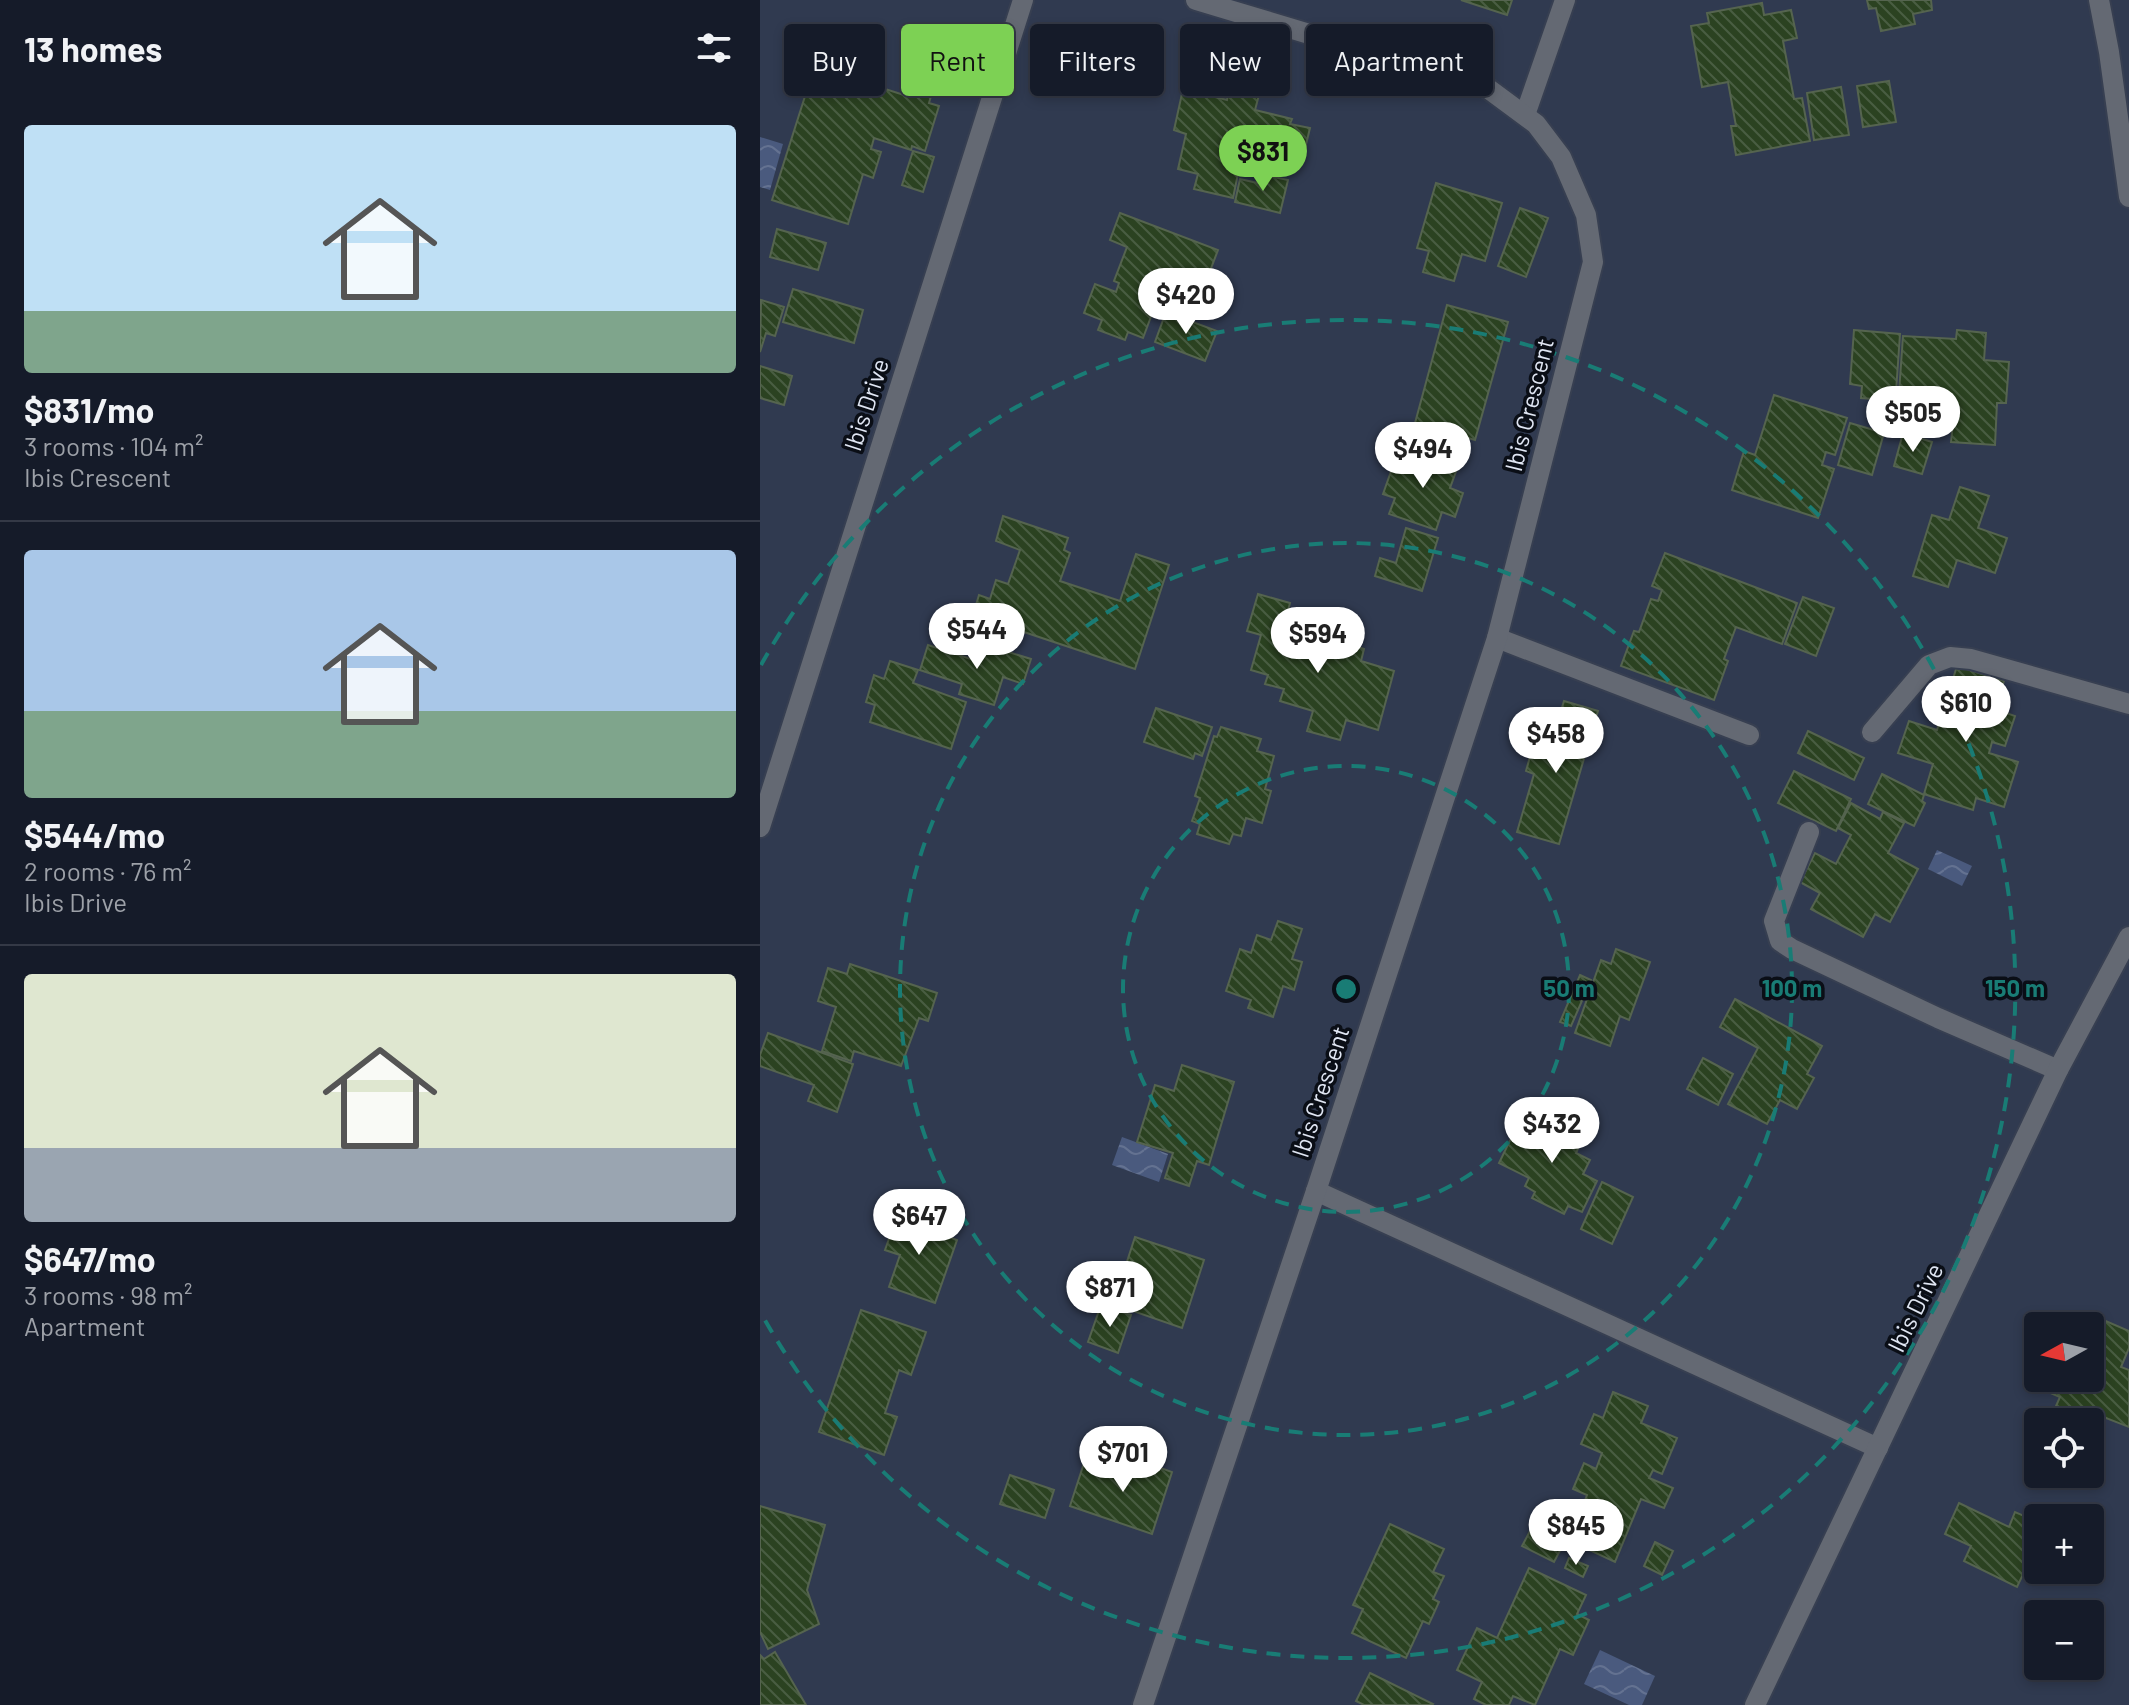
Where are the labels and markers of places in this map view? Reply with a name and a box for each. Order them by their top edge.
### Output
pin: $831 [1216,125,1310,193]
pin: $420 [1139,268,1233,336]
pin: $505 [1866,386,1960,454]
pin: $494 [1376,422,1470,490]
pin: $544 [930,603,1024,671]
pin: $594 [1271,607,1365,675]
pin: $610 [1919,676,2013,744]
pin: $458 [1509,707,1603,775]
centre of rings [1332,975,1360,1003]
pin: $432 [1505,1097,1599,1165]
pin: $647 [872,1189,966,1257]
pin: $871 [1063,1261,1157,1329]
pin: $701 [1076,1426,1170,1494]
pin: $845 [1529,1499,1623,1567]

